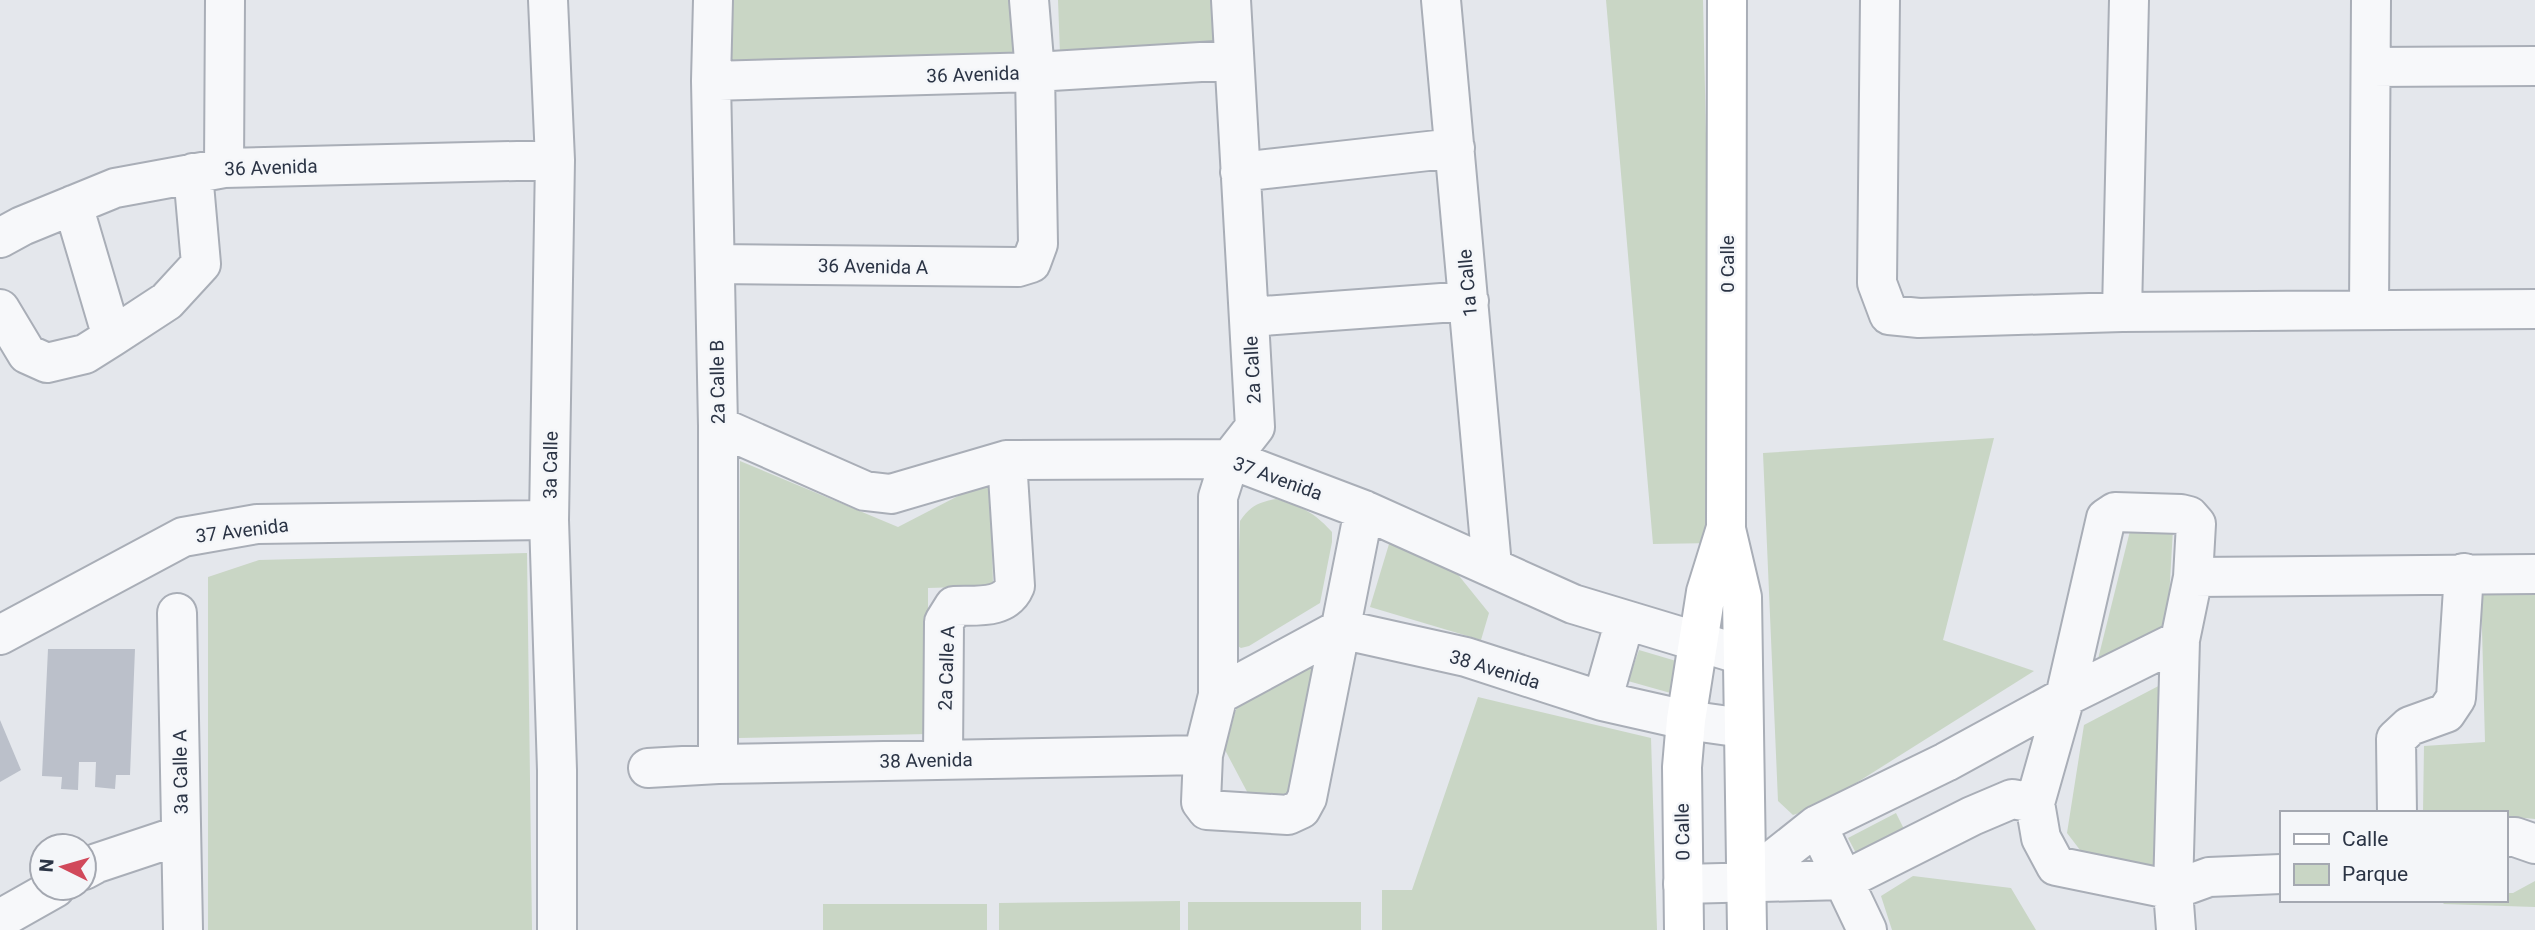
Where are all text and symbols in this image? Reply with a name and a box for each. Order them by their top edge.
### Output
street label: 36 Avenida [926,61,1020,88]
street label: 36 Avenida [224,154,318,181]
street label: 0 Calle [1716,235,1739,293]
street label: 1a Calle [1453,248,1482,318]
street label: 36 Avenida A [818,254,929,279]
street label: 2a Calle [1239,336,1266,404]
street label: 2a Calle B [705,340,730,424]
street label: 3a Calle [538,431,563,499]
street label: 37 Avenida [1230,452,1326,505]
street label: 37 Avenida [194,513,290,548]
street label: 2a Calle A [934,625,959,711]
street label: 38 Avenida [1447,645,1543,694]
street label: 3a Calle A [168,729,193,815]
street label: 38 Avenida [879,748,973,773]
street label: 0 Calle [1671,803,1694,861]
legend [2280,811,2507,902]
text: Calle [2342,827,2388,851]
north arrow [28,832,98,902]
text: N [35,858,59,873]
text: Parque [2342,862,2408,886]

